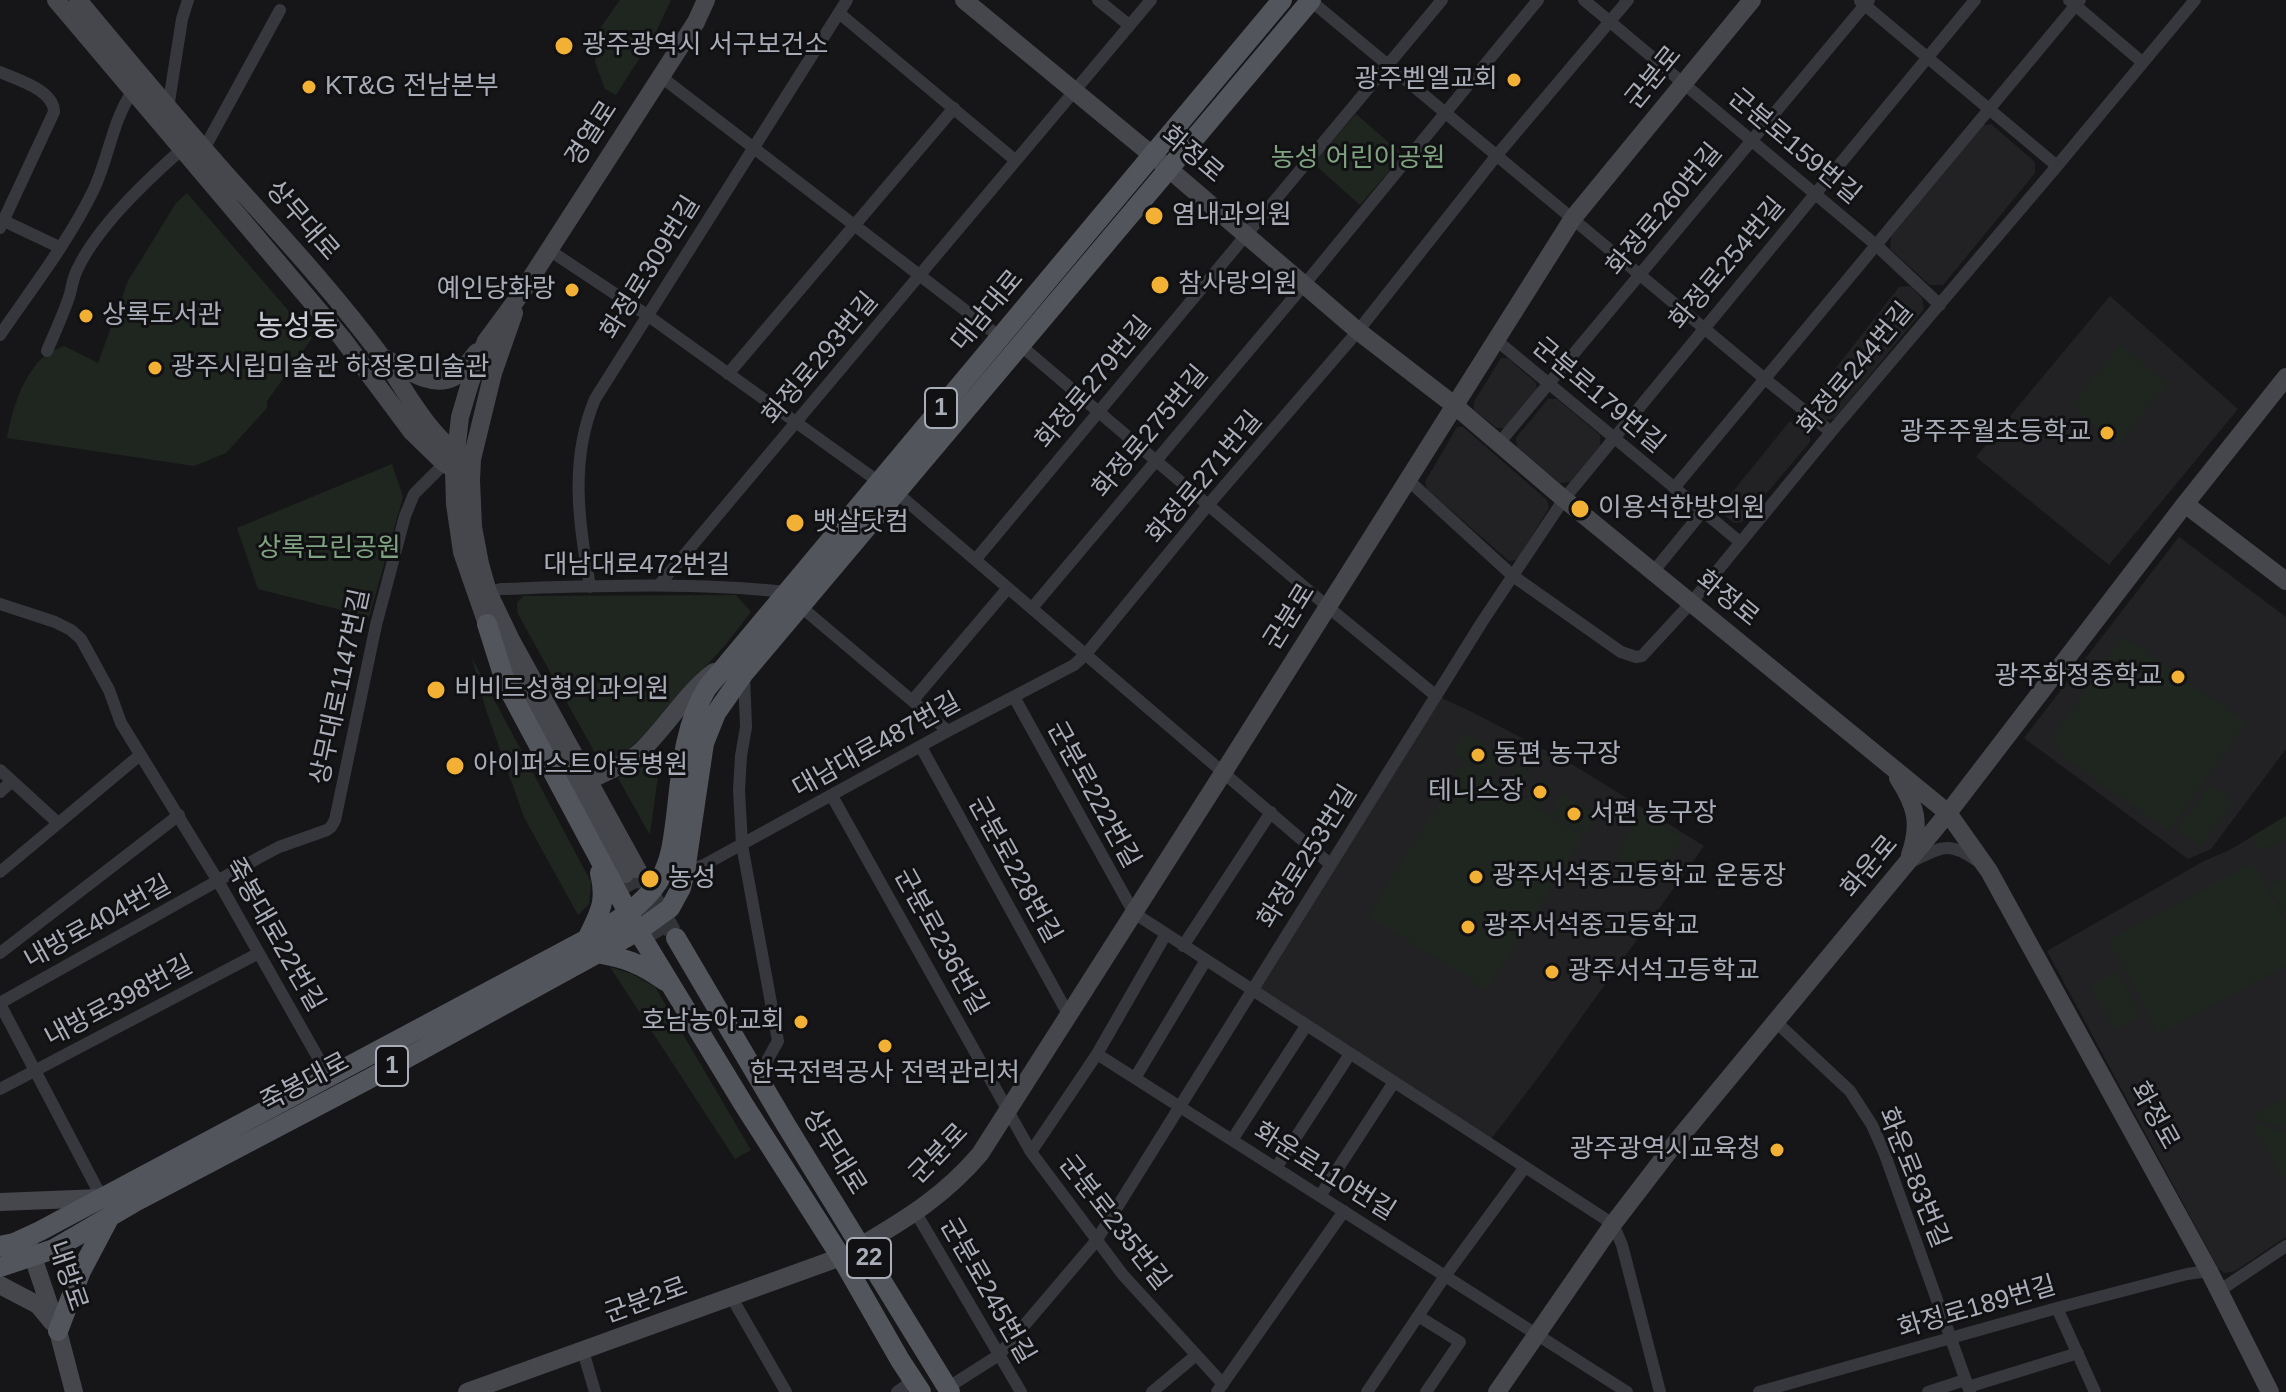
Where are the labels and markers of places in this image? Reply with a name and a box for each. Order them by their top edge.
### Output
place label: 광주광역시 서구보건소 [582,30,828,62]
marker: 광주광역시 서구보건소 [553,35,575,57]
place label: 광주벧엘교회 [1354,64,1498,96]
place label: KT&G 전남본부 [325,71,499,103]
marker: 광주벧엘교회 [1505,71,1523,89]
marker: KT&G 전남본부 [300,78,318,96]
place label: 염내과의원 [1172,200,1292,232]
marker: 염내과의원 [1143,205,1165,227]
place label: 참사랑의원 [1178,269,1298,301]
place label: 예인당화랑 [436,274,556,306]
marker: 참사랑의원 [1149,274,1171,296]
marker: 예인당화랑 [563,281,581,299]
place label: 상록도서관 [102,300,222,332]
marker: 상록도서관 [77,307,95,325]
place label: 광주시립미술관 하정웅미술관 [171,352,489,384]
marker: 광주시립미술관 하정웅미술관 [146,359,164,377]
place label: 광주주월초등학교 [1900,417,2091,449]
marker: 광주주월초등학교 [2098,424,2116,442]
place label: 이용석한방의원 [1598,493,1765,525]
marker: 이용석한방의원 [1569,498,1591,520]
place label: 뱃살닷컴 [813,507,909,539]
marker: 뱃살닷컴 [784,512,806,534]
place label: 광주화정중학교 [1995,661,2162,693]
marker: 광주화정중학교 [2169,668,2187,686]
place label: 비비드성형외과의원 [454,674,669,706]
marker: 비비드성형외과의원 [425,679,447,701]
place label: 동편 농구장 [1494,739,1621,771]
marker: 동편 농구장 [1469,746,1487,764]
place label: 아이퍼스트아동병원 [473,750,688,782]
marker: 아이퍼스트아동병원 [444,755,466,777]
place label: 테니스장 [1428,776,1524,808]
marker: 테니스장 [1531,783,1549,801]
place label: 서편 농구장 [1590,798,1717,830]
marker: 서편 농구장 [1565,805,1583,823]
place label: 광주서석중고등학교 운동장 [1492,861,1786,893]
place label: 농성 [668,863,716,895]
marker: 농성 [639,868,661,890]
marker: 광주서석중고등학교 운동장 [1467,868,1485,886]
place label: 광주서석중고등학교 [1484,911,1699,943]
marker: 광주서석중고등학교 [1459,918,1477,936]
place label: 광주서석고등학교 [1568,956,1759,988]
marker: 광주서석고등학교 [1543,963,1561,981]
place label: 호남농아교회 [641,1006,785,1038]
marker: 호남농아교회 [792,1013,810,1031]
marker: 한국전력공사 전력관리처 [876,1037,894,1055]
place label: 한국전력공사 전력관리처 [750,1058,1020,1090]
place label: 광주광역시교육청 [1570,1134,1761,1166]
marker: 광주광역시교육청 [1768,1141,1786,1159]

